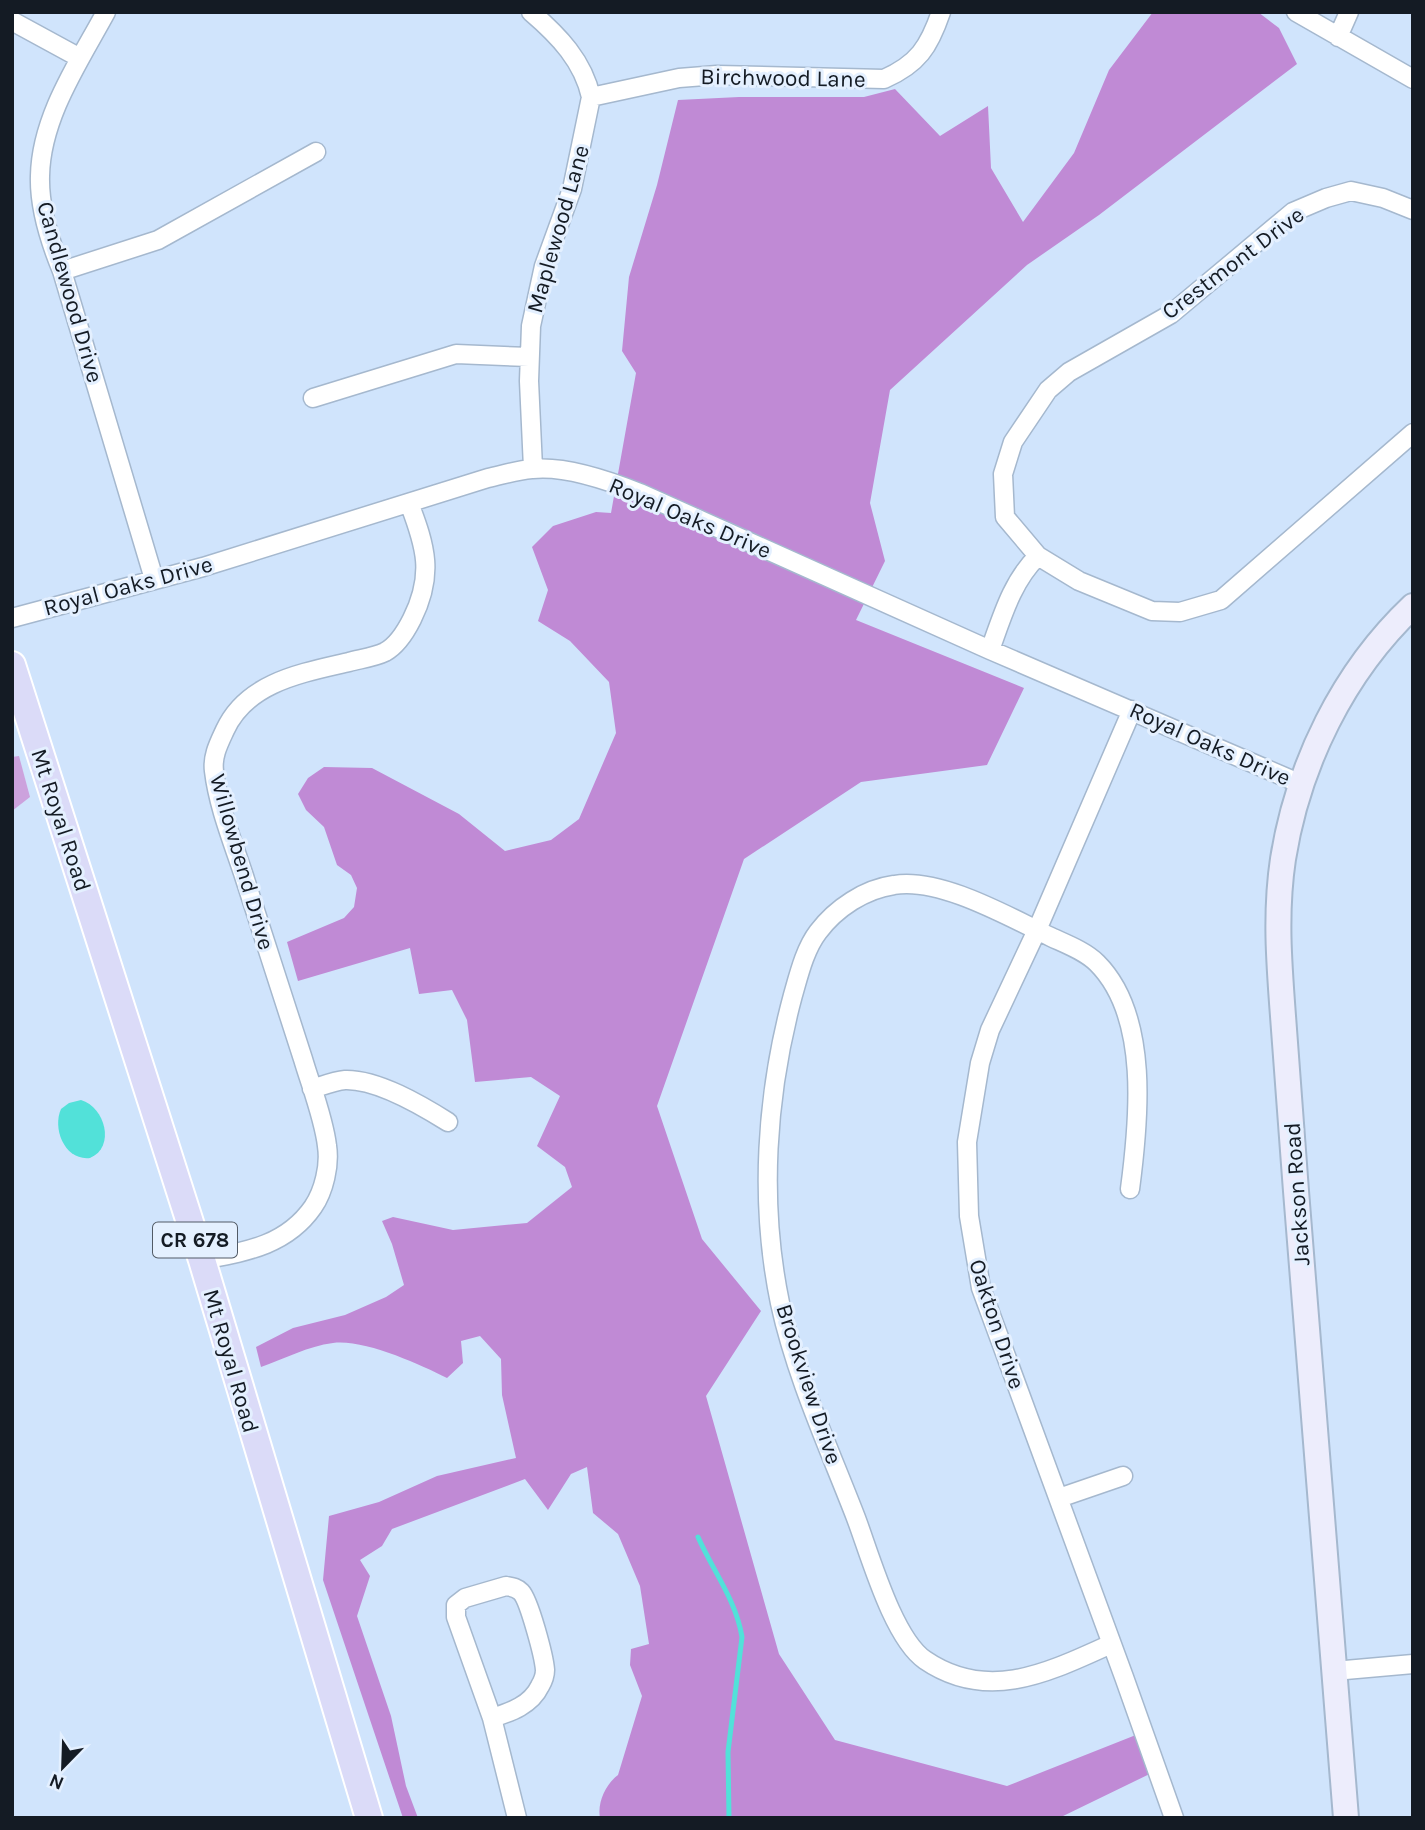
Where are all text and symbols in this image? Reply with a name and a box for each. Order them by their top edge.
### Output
street label: Birchwood Lane [700,63,866,93]
street label: Maplewood Lane [521,142,595,316]
street label: Candlewood Drive [31,198,109,386]
street label: Crestmont Drive [1157,201,1309,325]
street label: Royal Oaks Drive [605,472,775,564]
street label: Royal Oaks Drive [41,550,215,622]
street label: Royal Oaks Drive [1125,696,1295,792]
street label: Mt Royal Road [25,745,97,895]
street label: Willowbend Drive [204,771,280,953]
street label: Jackson Road [1279,1121,1315,1267]
road number: CR 678 [153,1222,237,1258]
street label: Oakton Drive [963,1256,1031,1392]
street label: Mt Royal Road [198,1286,264,1436]
street label: Brookview Drive [770,1301,848,1467]
north arrow [28,1732,98,1802]
text: N [46,1769,67,1795]

